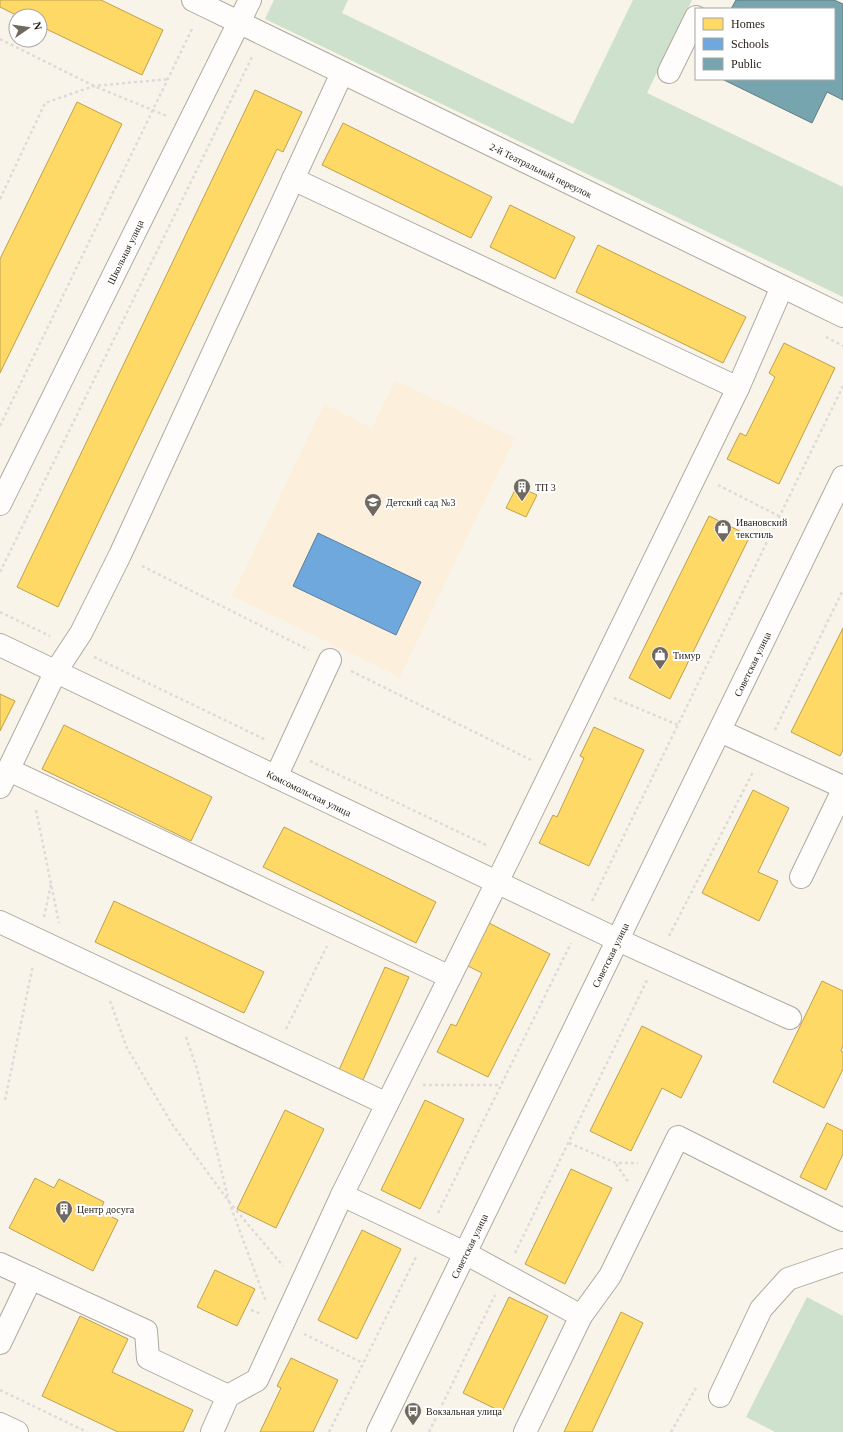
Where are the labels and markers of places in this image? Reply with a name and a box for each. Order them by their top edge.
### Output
building icon: ТП 3 [512,477,532,502]
place label: ТП 3 [535,482,556,493]
school or university icon: Детский сад №3 [363,492,383,517]
place label: Детский сад №3 [386,497,456,508]
place label: Ивановский текстиль [736,517,788,540]
shop icon: Ивановский текстиль [713,518,733,543]
shop icon: Тимур [650,645,670,670]
place label: Тимур [673,650,701,661]
building icon: Центр досуга [54,1199,74,1224]
place label: Центр досуга [77,1204,135,1215]
bus stop icon: Вокзальная улица [403,1401,423,1426]
place label: Вокзальная улица [426,1406,503,1417]

